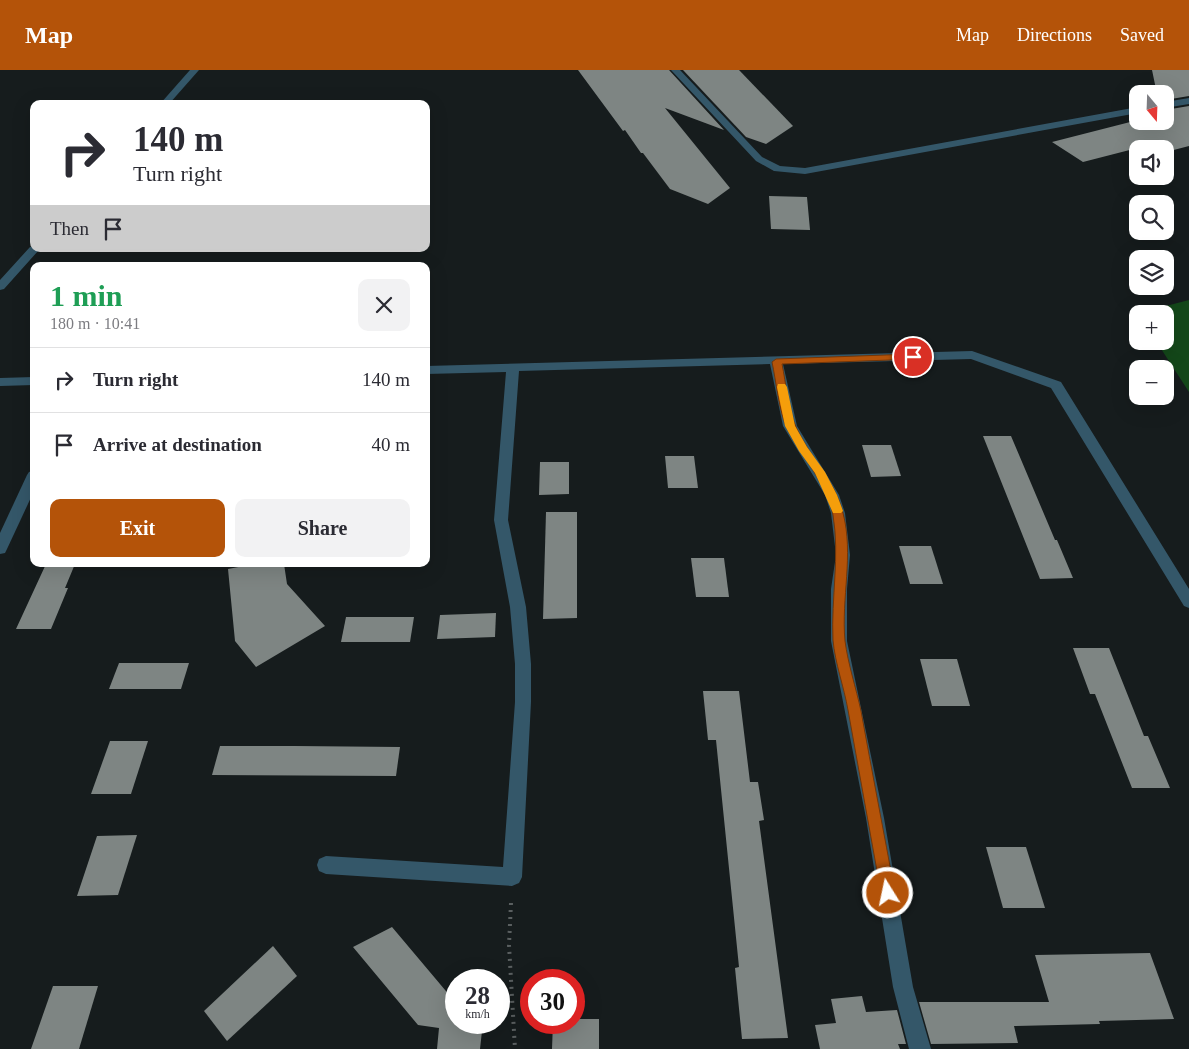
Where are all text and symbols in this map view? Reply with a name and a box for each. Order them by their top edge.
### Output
text: Map [25,22,73,48]
text: Map [956,25,989,45]
text: Directions [1017,25,1092,45]
text: Saved [1120,25,1164,45]
north arrow [1129,85,1174,130]
map controls [1129,85,1174,405]
icon: right [50,120,115,185]
text: 140 m [133,120,223,159]
button: sound [1129,140,1174,185]
text: Turn right [133,161,222,186]
button: search [1129,195,1174,240]
icon: arrive [99,215,127,243]
text: Then [50,218,89,239]
button: layers [1129,250,1174,295]
text: 1 min [50,279,123,312]
button: close [358,279,410,331]
button: + [1129,305,1174,350]
text: 180 m · 10:41 [50,315,140,332]
pin [892,336,934,378]
icon: arrive [899,343,927,371]
button: − [1129,360,1174,405]
icon: right [50,366,78,394]
text: Turn right [93,369,178,390]
text: 140 m [362,369,410,390]
icon: arrive [50,431,78,459]
text: Arrive at destination [93,434,262,455]
text: 40 m [371,434,410,455]
button: Exit [50,499,225,557]
button: Share [235,499,410,557]
position arrow [861,866,913,918]
speed limit sign: 30 [520,969,585,1034]
text: 28 [465,982,490,1009]
text: km/h [465,1007,490,1021]

